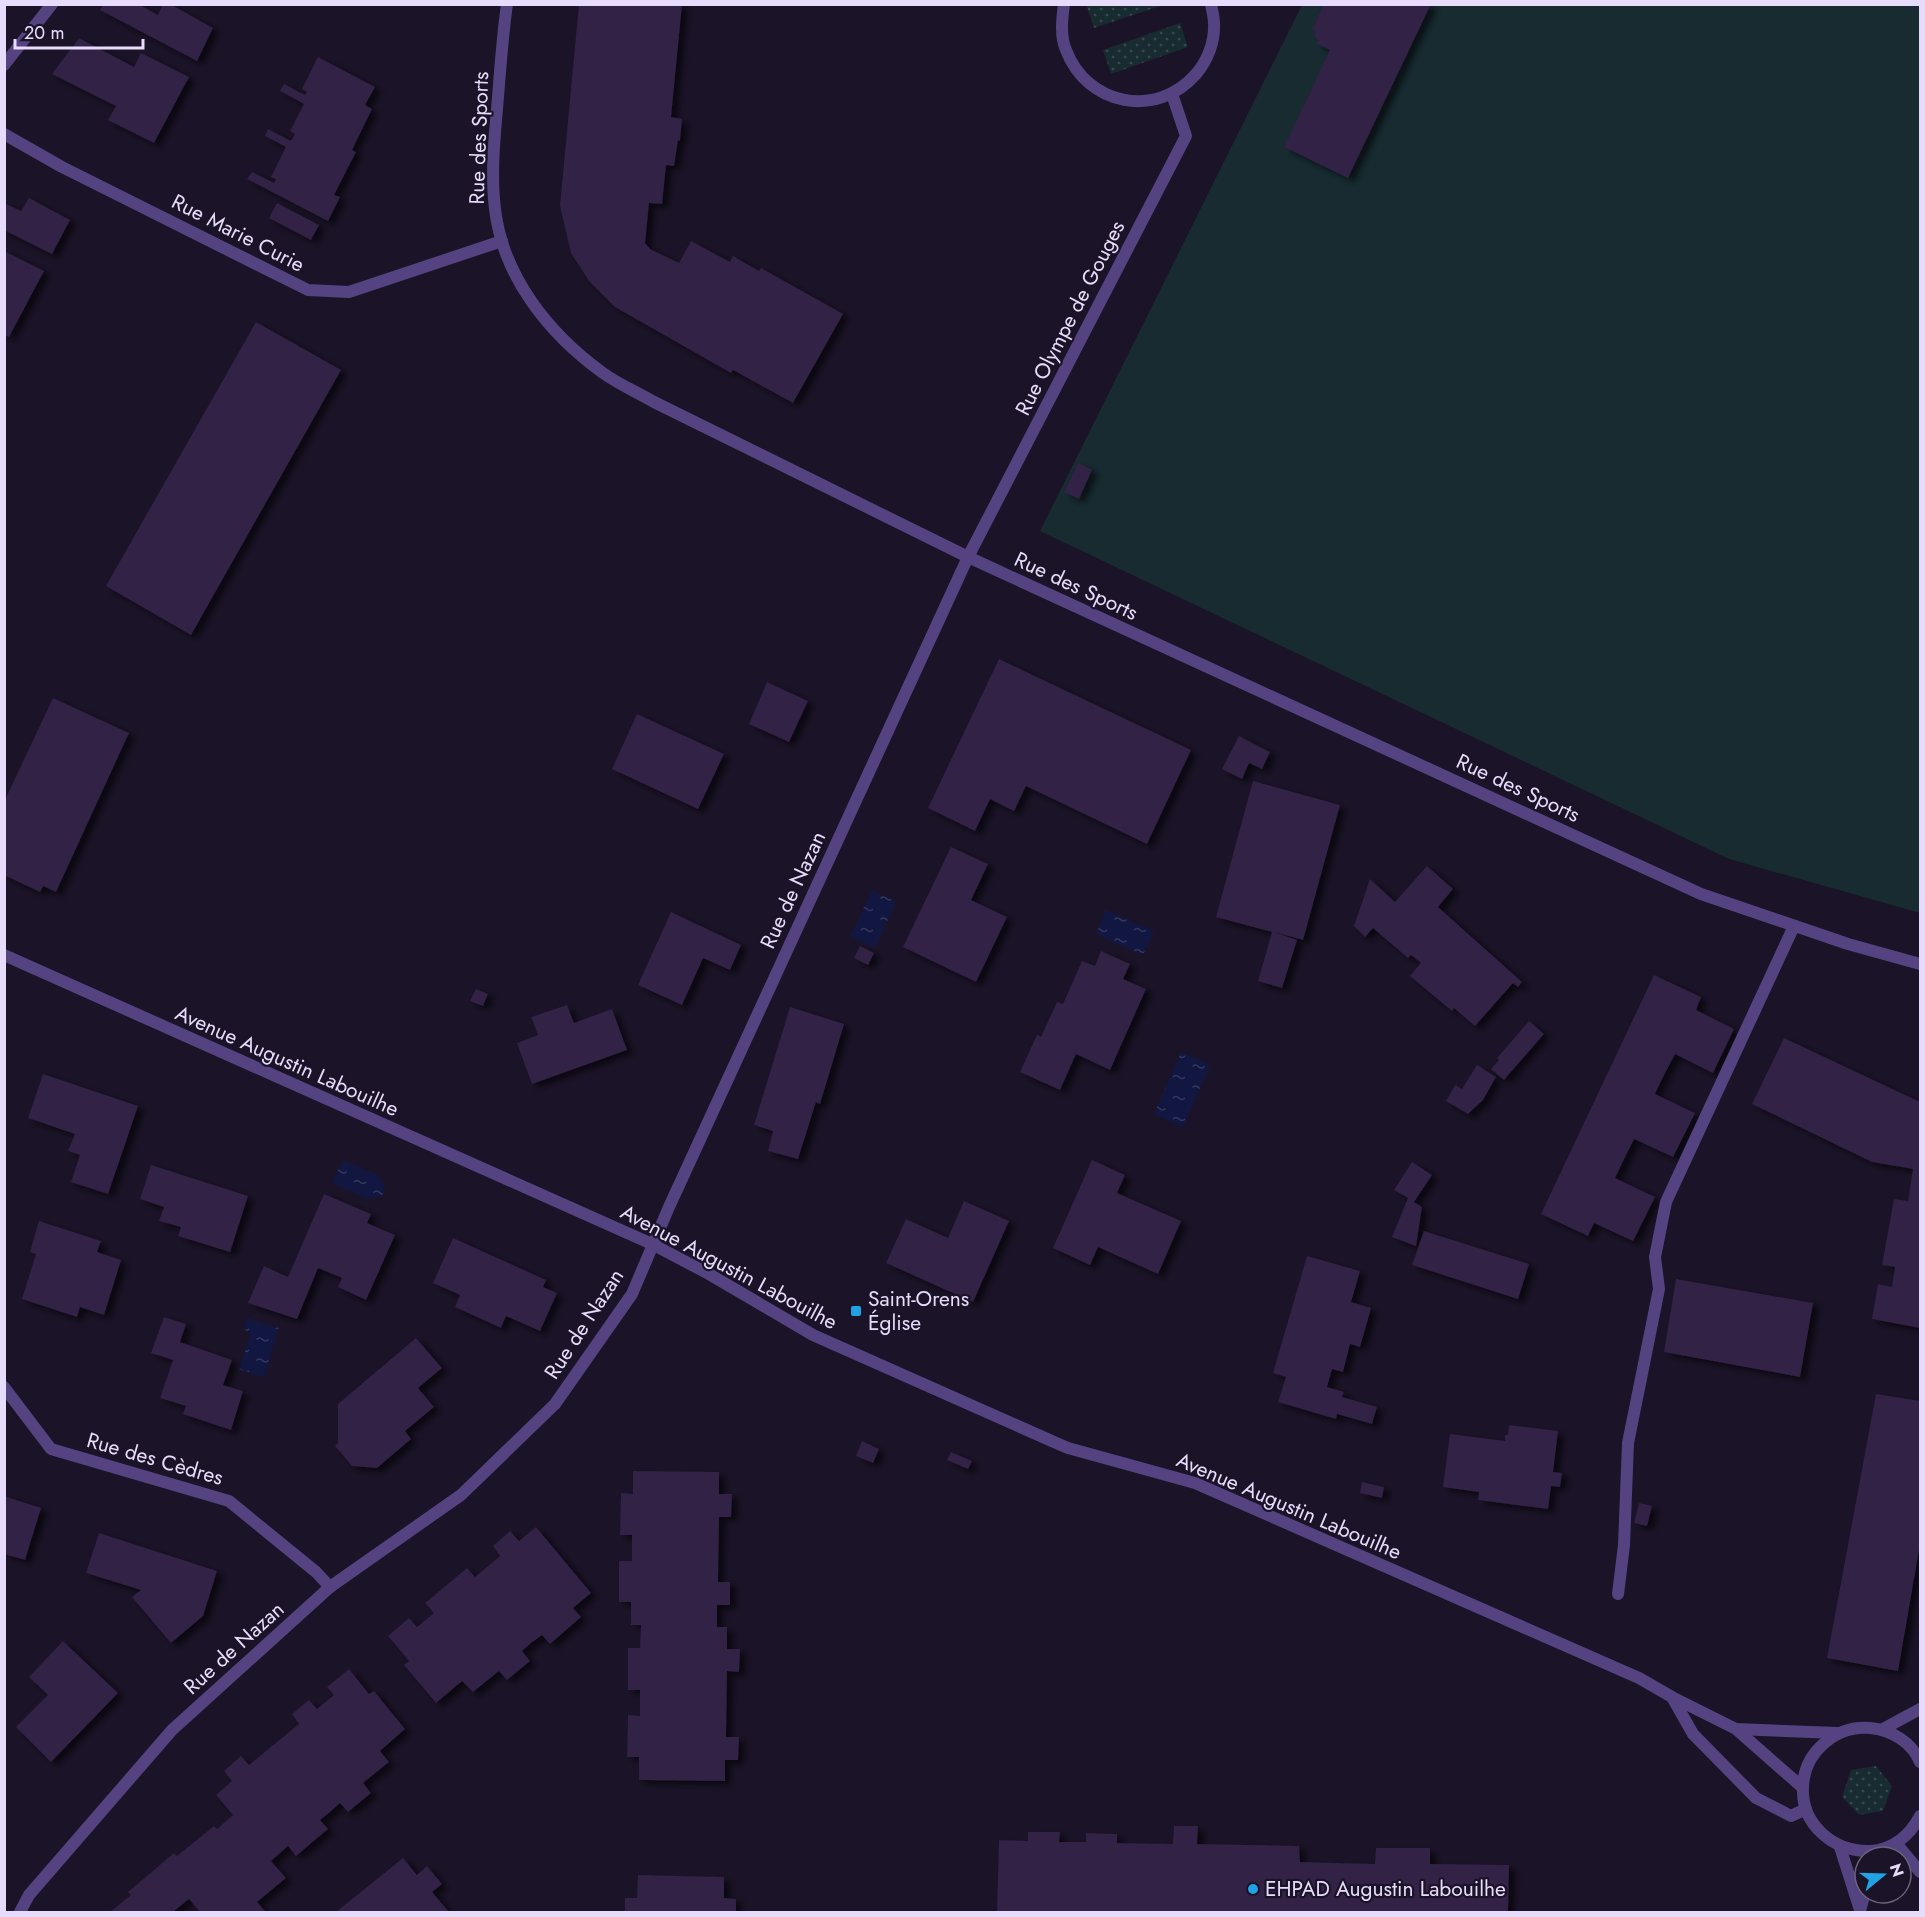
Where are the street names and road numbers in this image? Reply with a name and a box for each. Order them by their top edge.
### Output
street label: Rue des Sports [462,71,496,205]
street label: Rue Marie Curie [166,187,310,280]
street label: Rue Olympe de Gouges [1008,215,1132,421]
street label: Rue des Sports [1009,544,1143,628]
street label: Rue des Sports [1451,746,1585,830]
street label: Rue de Nazan [753,826,833,954]
street label: Avenue Augustin Labouilhe [171,998,404,1124]
street label: Avenue Augustin Labouilhe [615,1197,843,1337]
street label: Rue de Nazan [537,1263,631,1385]
street label: Rue des Cèdres [83,1425,227,1493]
street label: Avenue Augustin Labouilhe [1172,1445,1406,1567]
street label: Rue de Nazan [177,1595,291,1701]

